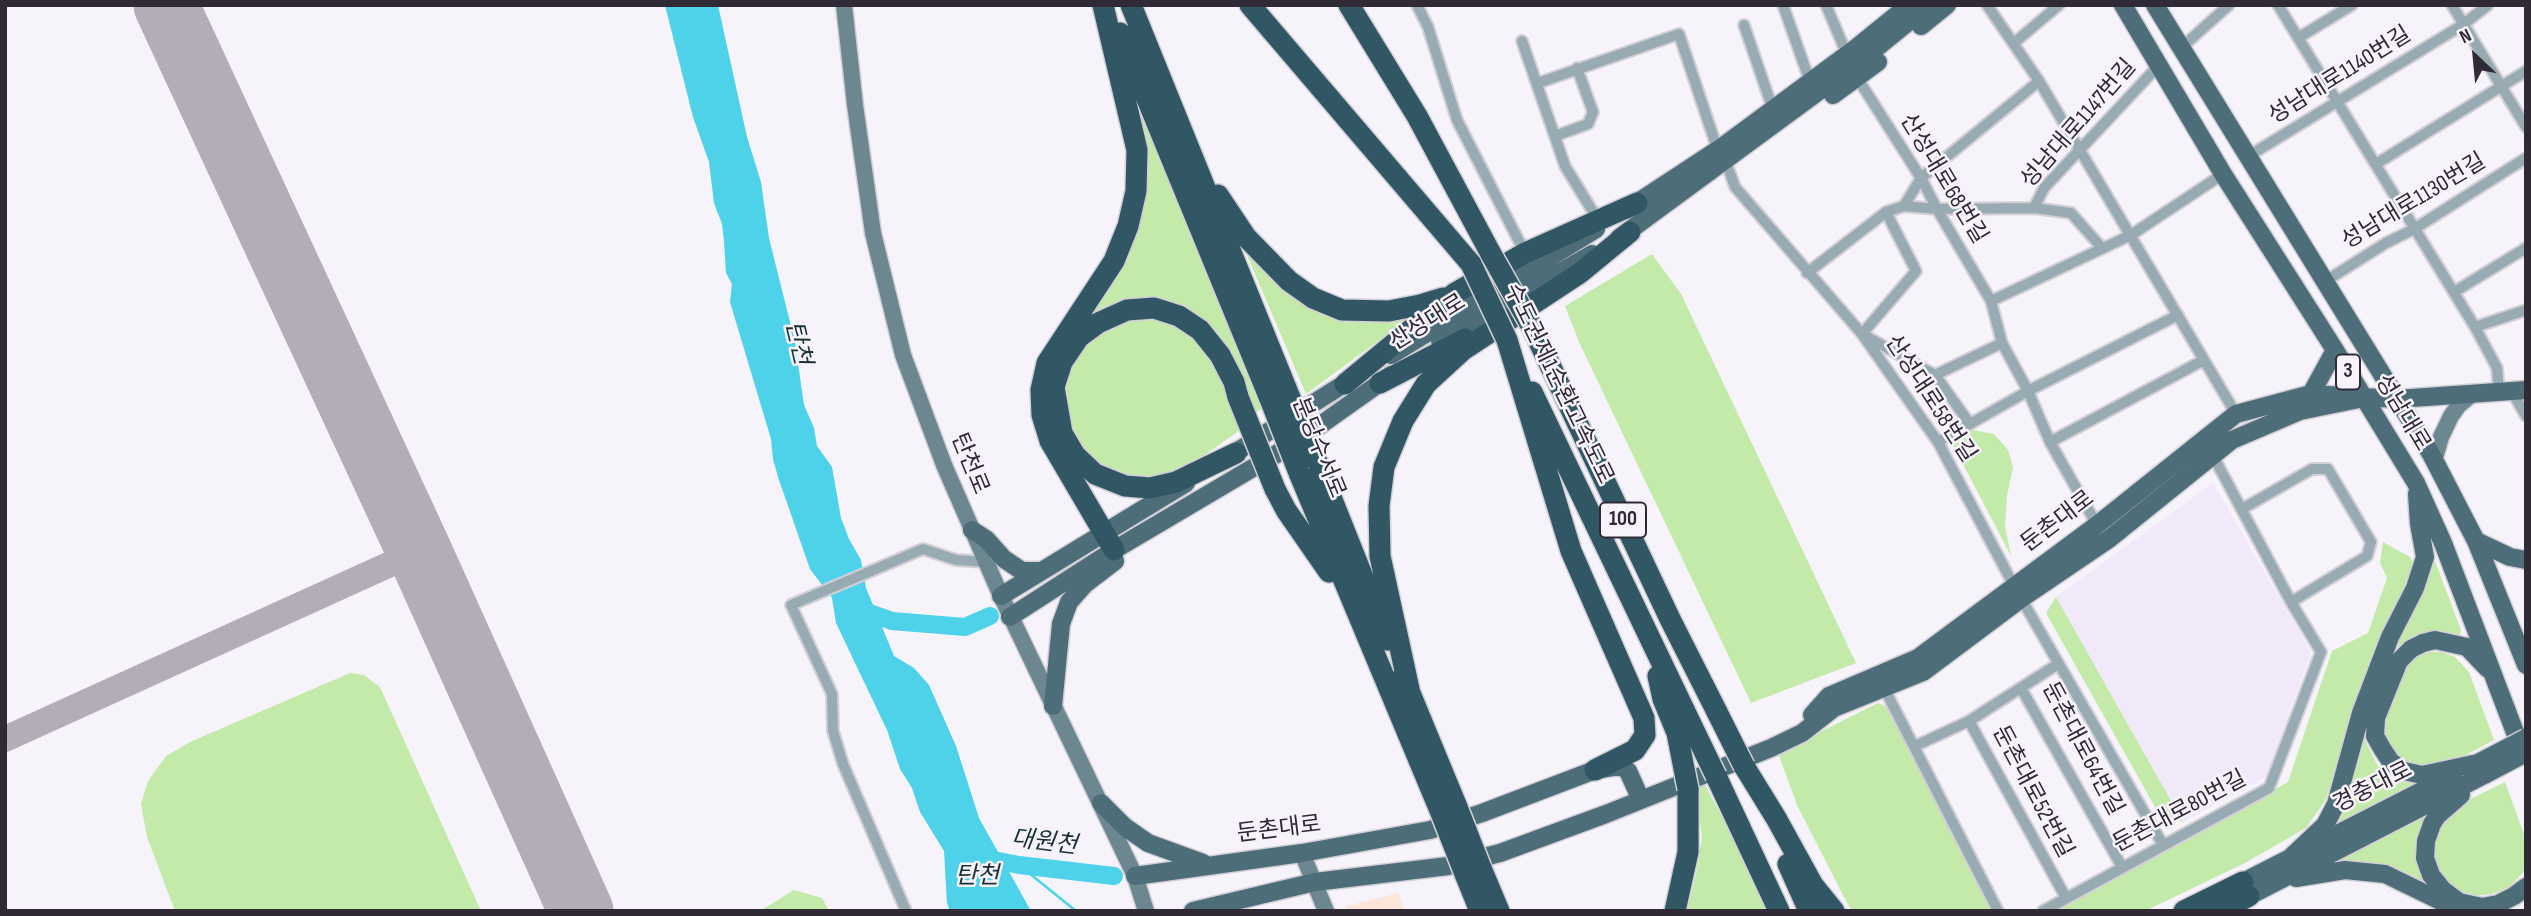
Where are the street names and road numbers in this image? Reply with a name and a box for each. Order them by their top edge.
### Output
street label: 성남대로1140번길 [2264,21,2416,131]
street label: 성남대로1147번길 [2016,54,2142,194]
street label: 산성대로68번길 [1893,109,1993,249]
street label: 성남대로1130번길 [2337,148,2491,256]
street label: 수도권제1순환고속도로 [1497,279,1619,489]
street label: 산성대로 [1385,289,1471,357]
street label: 산성대로58번길 [1879,330,1981,468]
road number: 3 [2336,354,2360,390]
street label: 성남대로 [2368,370,2436,456]
street label: 분당수서로 [1285,394,1351,502]
street label: 탄천로 [944,429,994,499]
street label: 둔촌대로 [2016,486,2100,558]
road number: 100 [1600,503,1646,538]
street label: 둔촌대로64번길 [2035,678,2129,820]
street label: 둔촌대로52번길 [1986,721,2078,863]
street label: 경충대로 [2329,756,2417,820]
street label: 둔촌대로80번길 [2108,765,2252,859]
street label: 둔촌대로 [1235,811,1323,849]

